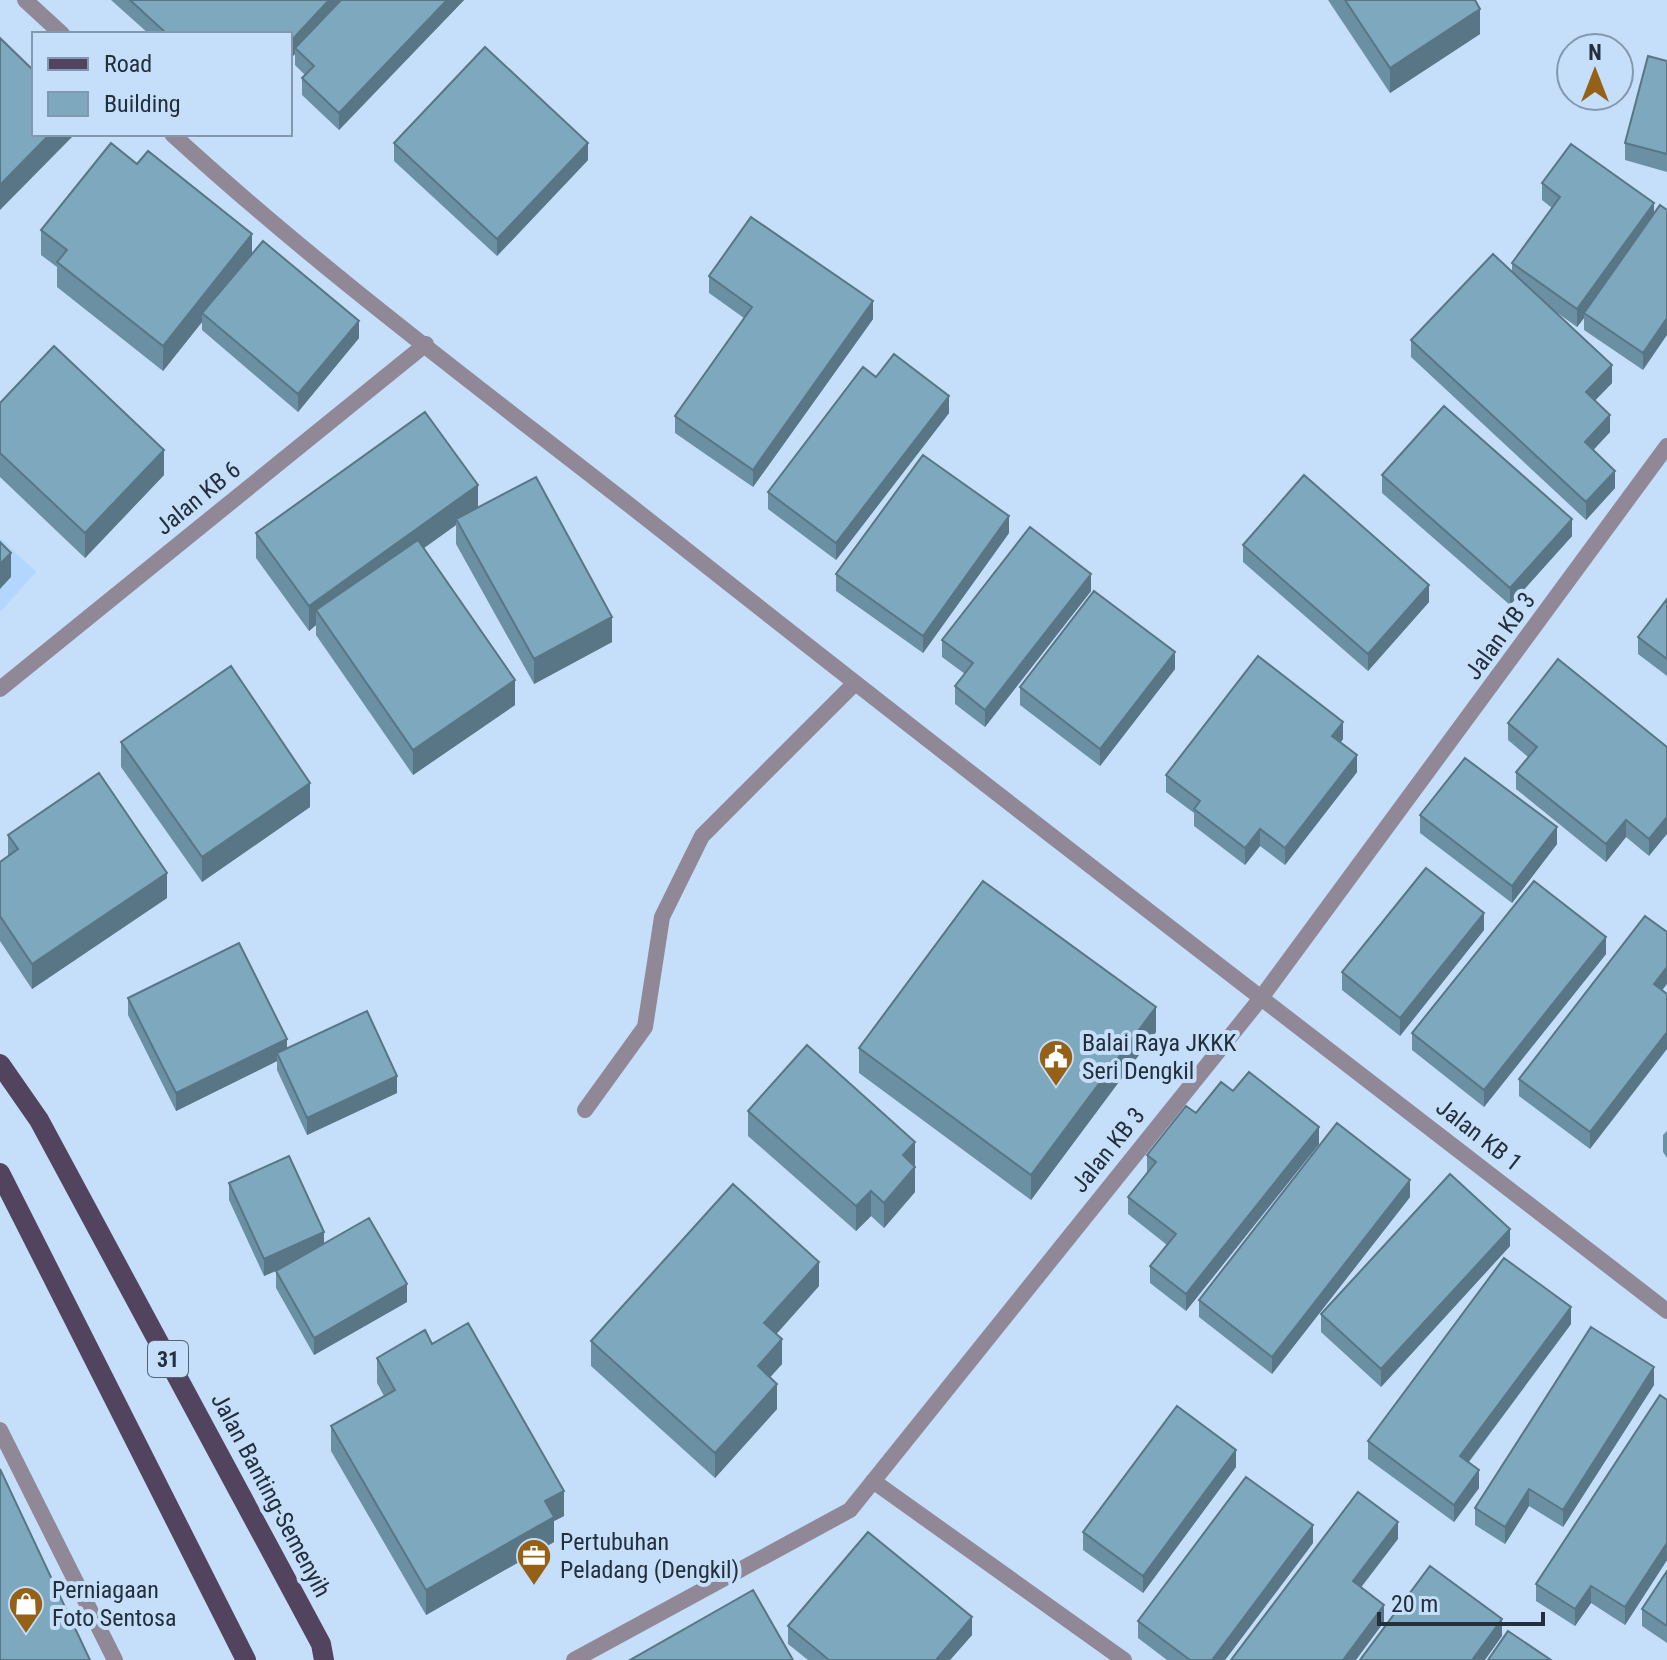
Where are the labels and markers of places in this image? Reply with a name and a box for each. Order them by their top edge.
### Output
place label: Balai Raya JKKK Seri Dengkil [1082,1029,1236,1085]
public building icon: Balai Raya JKKK Seri Dengkil [1037,1038,1075,1088]
place label: Pertubuhan Peladang (Dengkil) [560,1528,739,1584]
office icon: Pertubuhan Peladang (Dengkil) [515,1537,553,1587]
place label: Perniagaan Foto Sentosa [52,1576,176,1632]
shop icon: Perniagaan Foto Sentosa [7,1585,45,1635]

